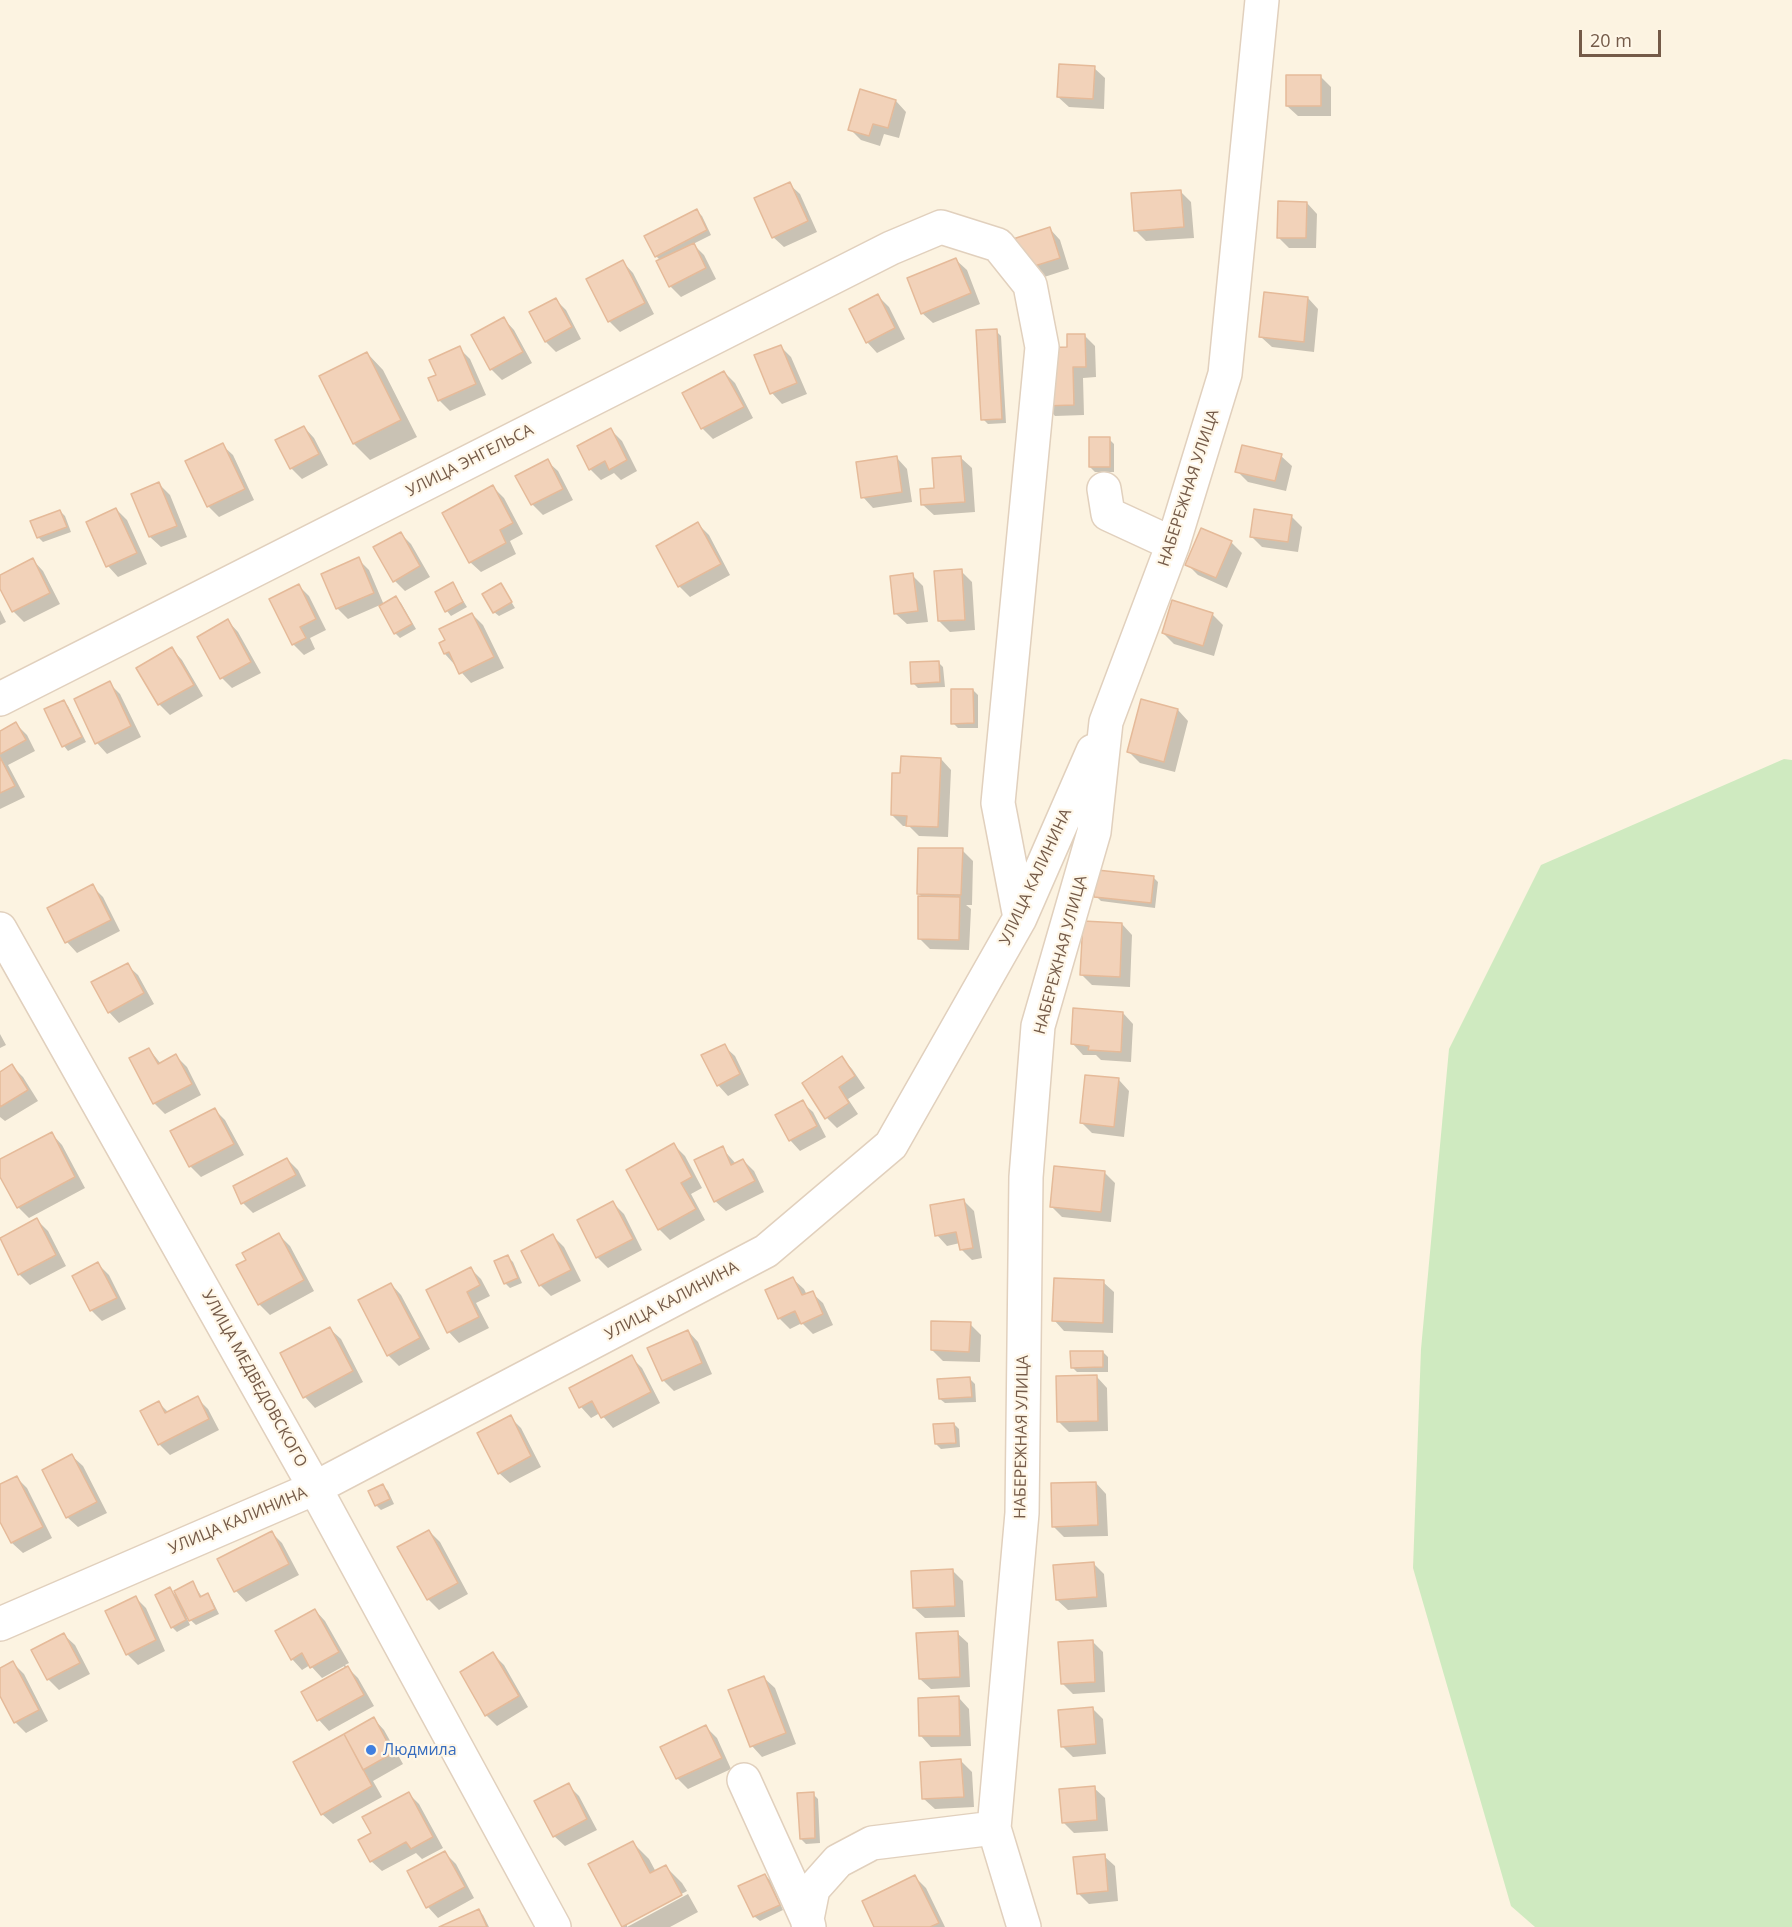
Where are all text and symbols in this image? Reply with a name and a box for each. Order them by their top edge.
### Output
scale bar [1582,18,1664,56]
text: 20 m [1590,28,1632,52]
street label: НАБЕРЕЖНАЯ УЛИЦА [1155,407,1223,569]
street label: УЛИЦА ЭНГЕЛЬСА [403,421,537,501]
street label: УЛИЦА КАЛИНИНА [996,806,1076,948]
street label: НАБЕРЕЖНАЯ УЛИЦА [1031,873,1091,1037]
street label: УЛИЦА КАЛИНИНА [602,1258,742,1344]
street label: УЛИЦА МЕДВЕДОВСКОГО [197,1287,311,1471]
street label: НАБЕРЕЖНАЯ УЛИЦА [1011,1355,1033,1519]
street label: УЛИЦА КАЛИНИНА [166,1483,310,1559]
place label: Людмила [383,1740,457,1760]
marker: Людмила [364,1743,378,1757]

